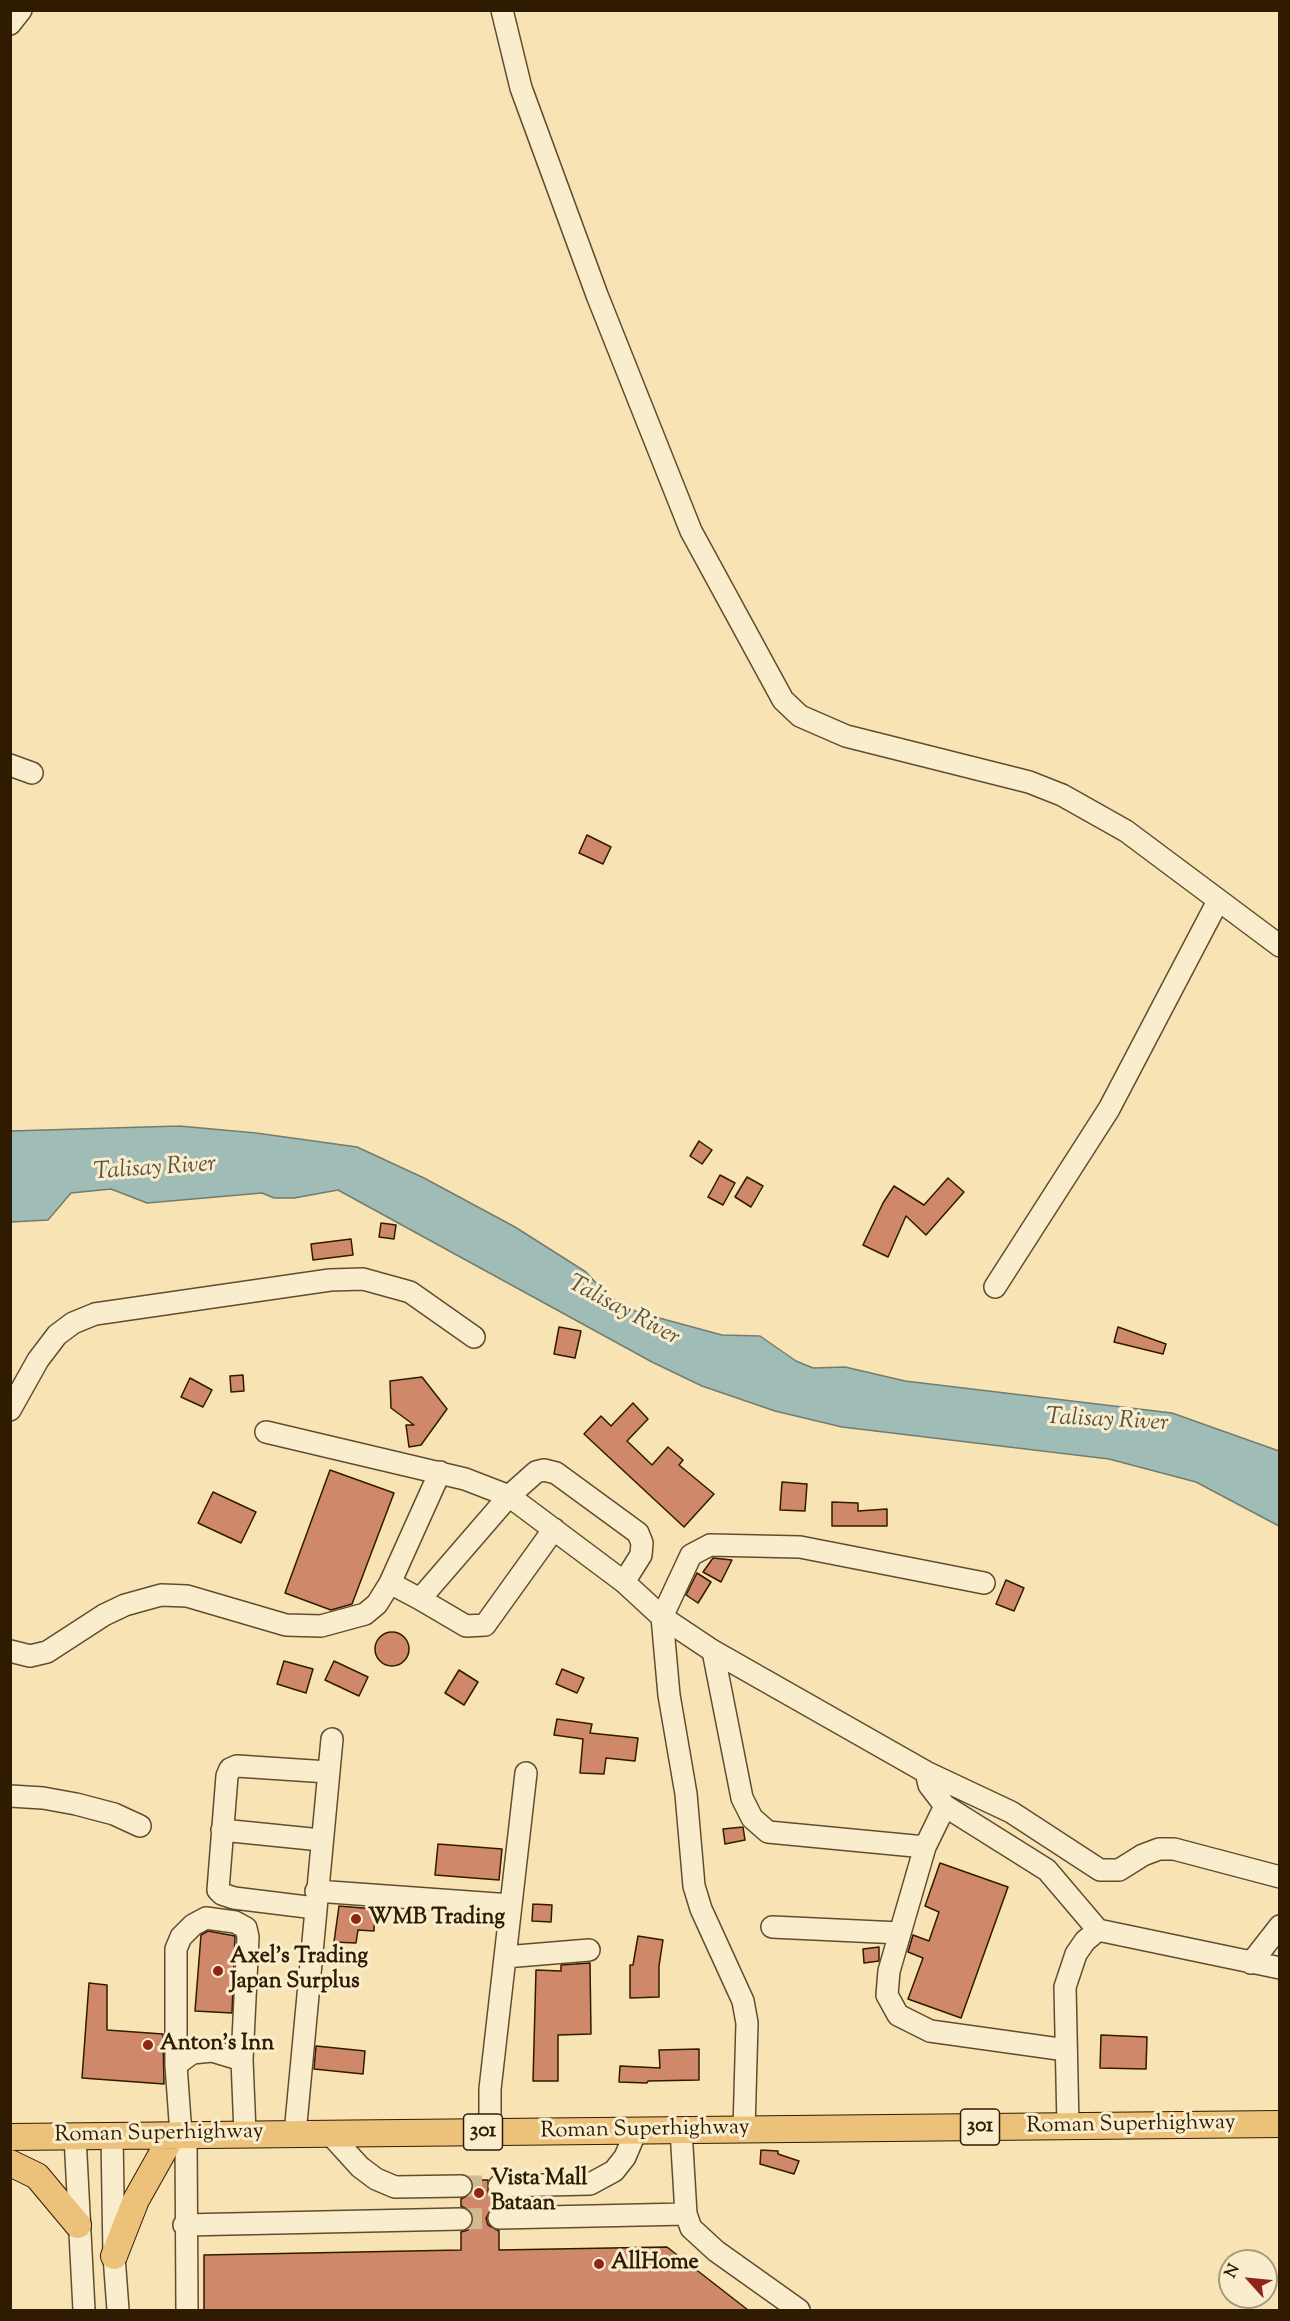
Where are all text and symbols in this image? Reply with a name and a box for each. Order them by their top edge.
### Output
water label: Talisay River [93,1151,217,1189]
water label: Talisay River [562,1270,684,1354]
water label: Talisay River [1045,1404,1169,1440]
place label: WMB Trading [368,1906,505,1932]
marker: WMB Trading [349,1912,363,1926]
place label: Axel's Trading Japan Surplus [230,1945,368,1996]
marker: Axel's Trading Japan Surplus [211,1964,225,1978]
place label: Anton's Inn [160,2032,274,2058]
marker: Anton's Inn [141,2038,155,2052]
road number: 301 [960,2109,1000,2145]
street label: Roman Superhighway [1026,2111,1236,2141]
road number: 301 [464,2114,502,2150]
street label: Roman Superhighway [540,2116,750,2146]
street label: Roman Superhighway [54,2120,264,2150]
place label: Vista Mall Bataan [491,2167,587,2218]
marker: Vista Mall Bataan [472,2186,486,2200]
north arrow [1218,2249,1278,2309]
place label: AllHome [611,2251,699,2277]
marker: AllHome [592,2257,606,2271]
text: N [1220,2261,1246,2282]

